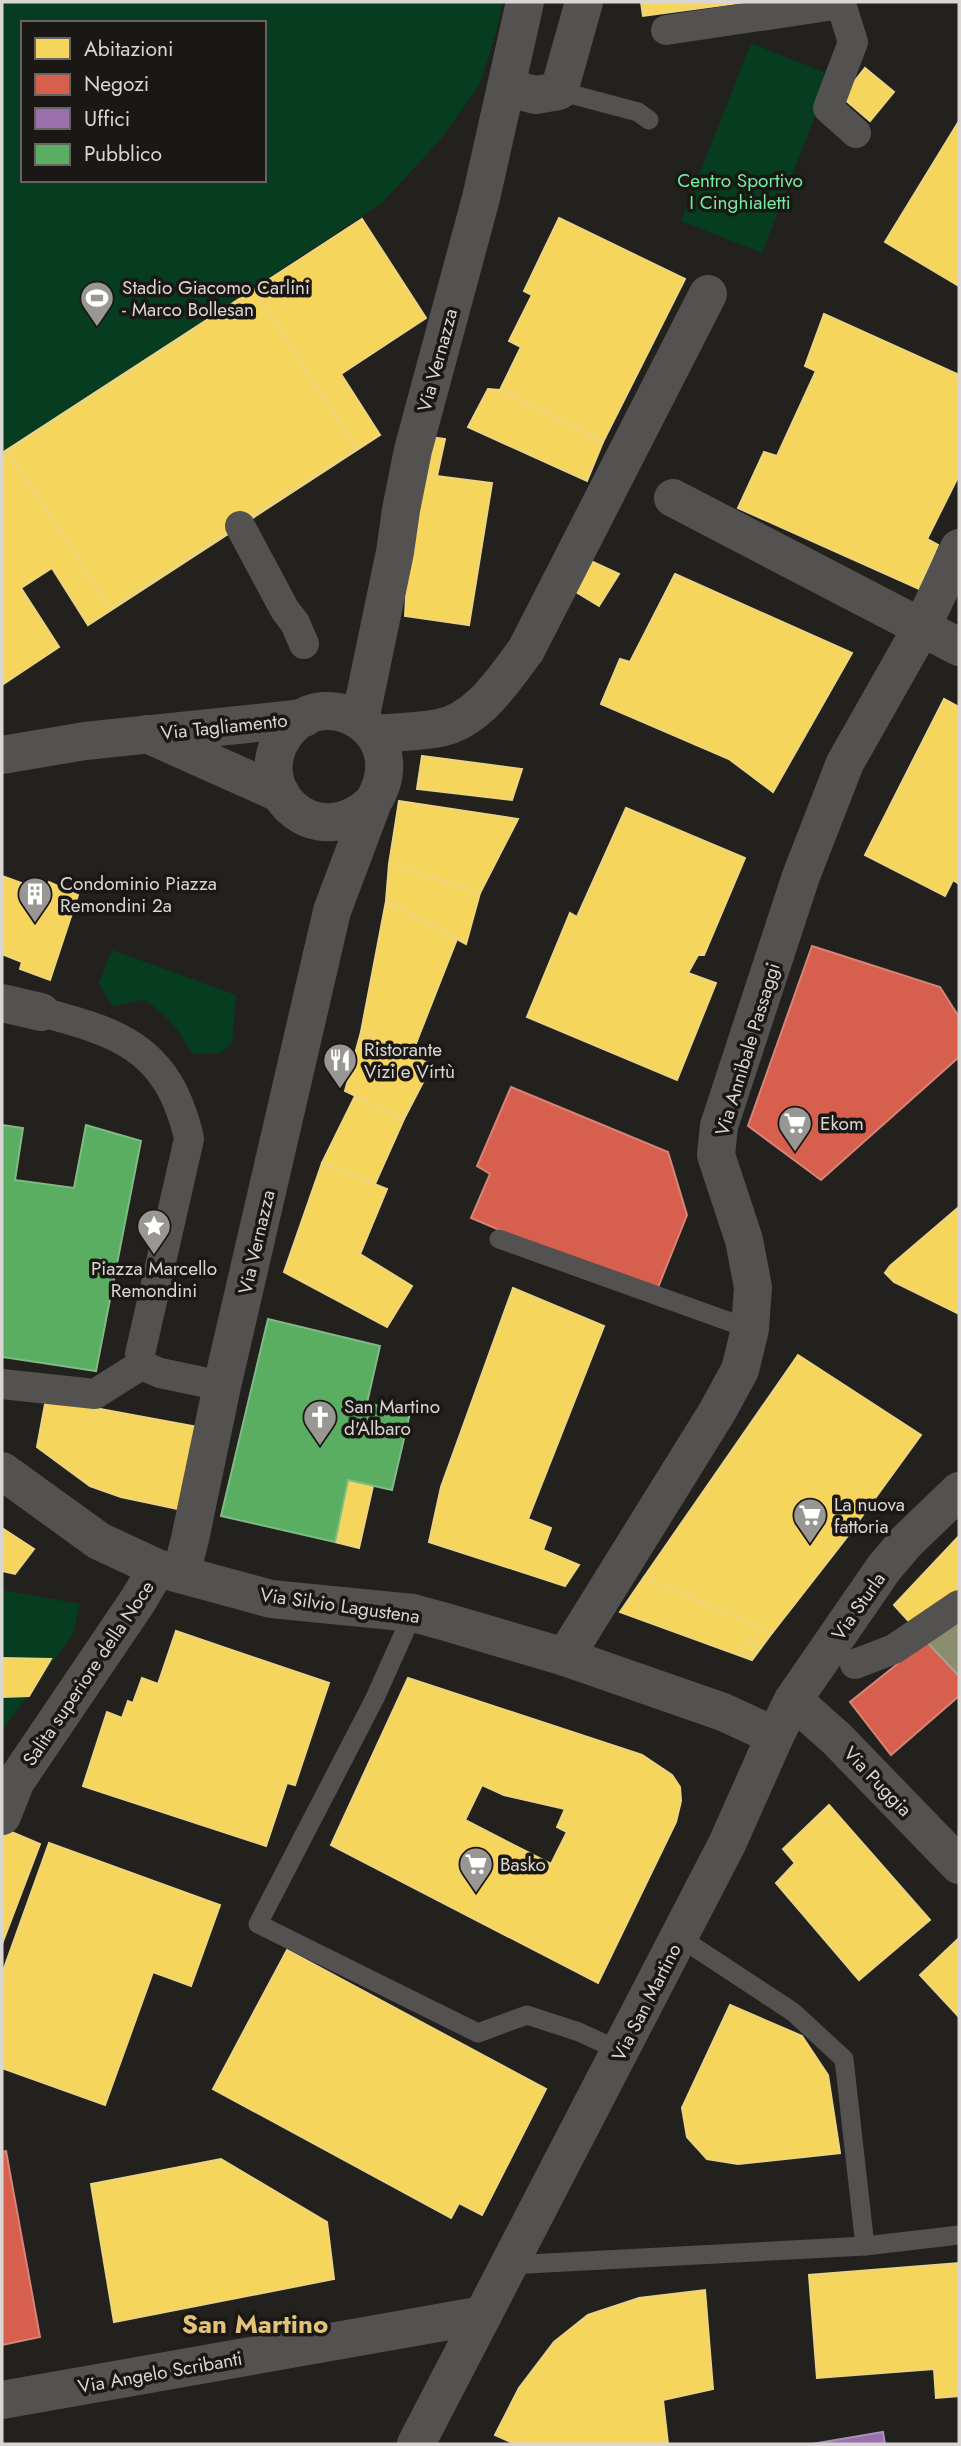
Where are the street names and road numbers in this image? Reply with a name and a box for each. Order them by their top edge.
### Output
street label: Via Vernazza [411,305,464,415]
street label: Via Tagliamento [159,706,289,747]
street label: Via Annibale Passaggi [708,959,787,1139]
street label: Via Vernazza [231,1187,282,1297]
street label: Via Sturla [825,1567,892,1646]
street label: Salita superiore della Noce [16,1575,161,1771]
street label: Via Silvio Lagustena [258,1581,422,1630]
street label: Via Puggia [837,1740,918,1822]
street label: Via San Martino [605,1939,688,2066]
street label: Via Angelo Scribanti [76,2345,244,2400]

